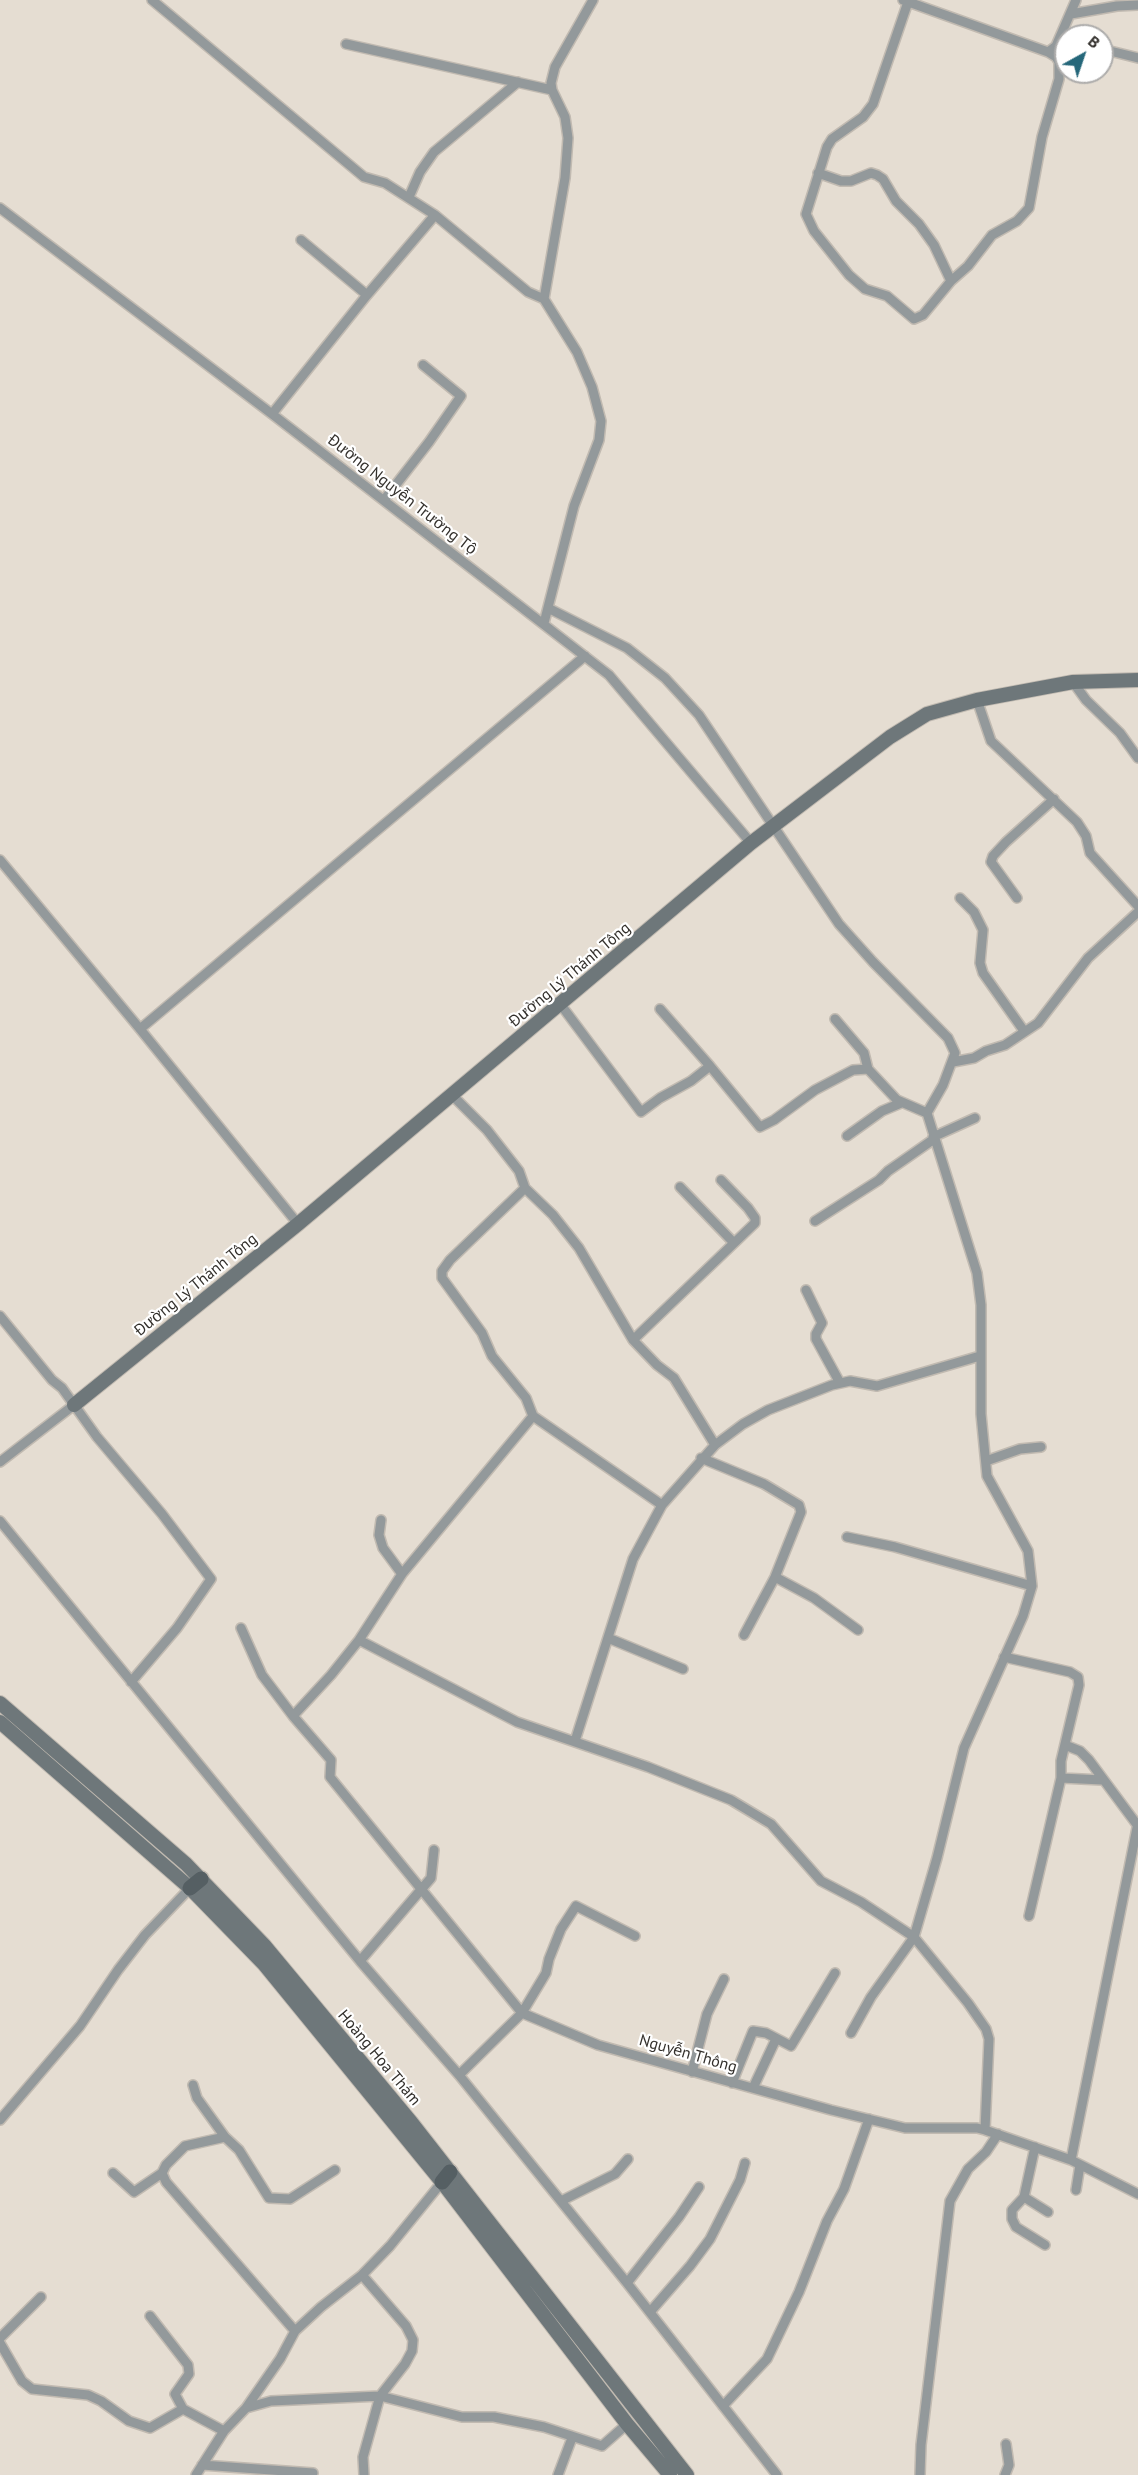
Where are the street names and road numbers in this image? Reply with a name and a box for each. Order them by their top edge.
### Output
street label: Đường Nguyễn Trường Tộ [324,431,480,559]
street label: Đường Lý Thánh Tông [505,919,635,1031]
street label: Đường Lý Thánh Tông [131,1230,261,1340]
street label: Hoàng Hoa Thám [333,2006,425,2110]
street label: Nguyễn Thông [637,2031,739,2077]

